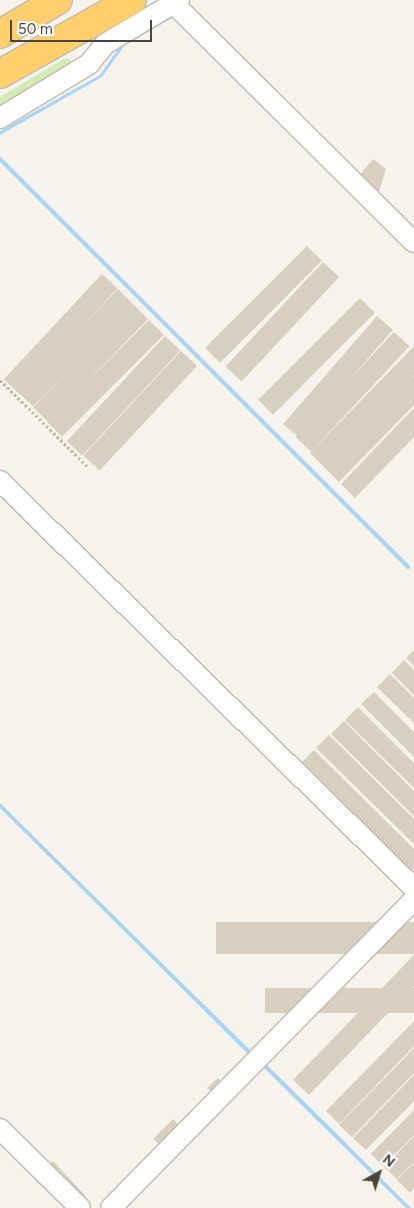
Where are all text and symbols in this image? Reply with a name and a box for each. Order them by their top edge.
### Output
scale bar [12,10,155,42]
text: 50 m [18,20,53,38]
north arrow [354,1148,404,1198]
text: N [379,1151,398,1171]

